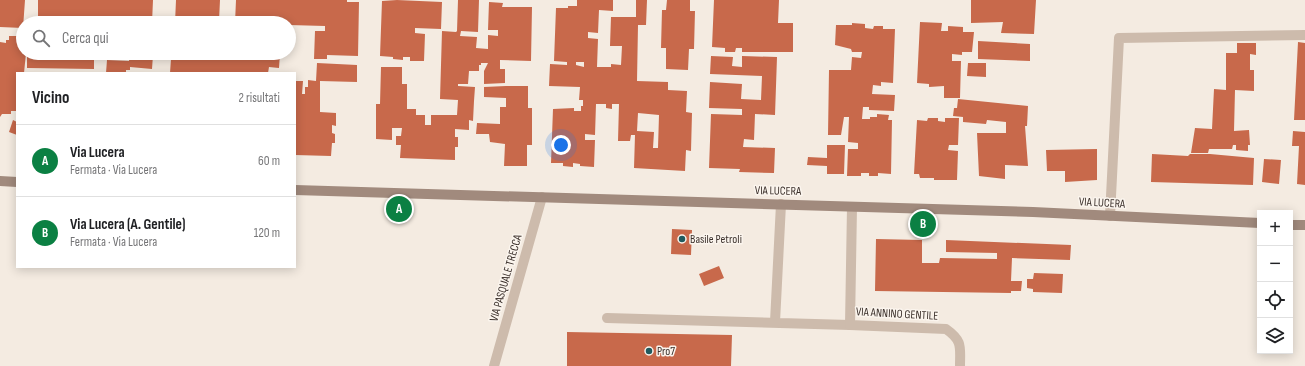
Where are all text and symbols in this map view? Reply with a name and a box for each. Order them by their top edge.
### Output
search box [16,16,296,60]
icon: search [30,27,52,49]
text: Cerca qui [62,29,109,48]
text: Vicino [32,88,69,108]
text: 2 risultati [239,90,280,106]
your location [551,135,571,155]
text: Via Lucera [70,143,125,162]
text: A [42,153,48,169]
text: 60 m [258,153,280,169]
text: Fermata · Via Lucera [70,162,157,178]
street label: VIA LUCERA [755,183,802,199]
pin: A [386,194,412,224]
street label: VIA LUCERA [1078,194,1126,212]
pin: B [910,209,936,239]
map controls [1257,210,1293,354]
button: + [1257,210,1293,246]
text: Via Lucera (A. Gentile) [70,215,185,234]
text: B [42,225,48,241]
text: 120 m [254,225,280,241]
street label: VIA PASQUALE TRECCA [486,232,526,323]
place label: Basile Petroli [690,232,742,247]
text: Fermata · Via Lucera [70,234,157,250]
marker: Basile Petroli [677,234,687,244]
button: − [1257,246,1293,282]
button: locate [1257,282,1293,318]
street label: VIA ANNINO GENTILE [855,304,939,324]
button: layers [1257,318,1293,354]
place label: Pro7 [657,344,675,359]
marker: Pro7 [644,346,654,356]

